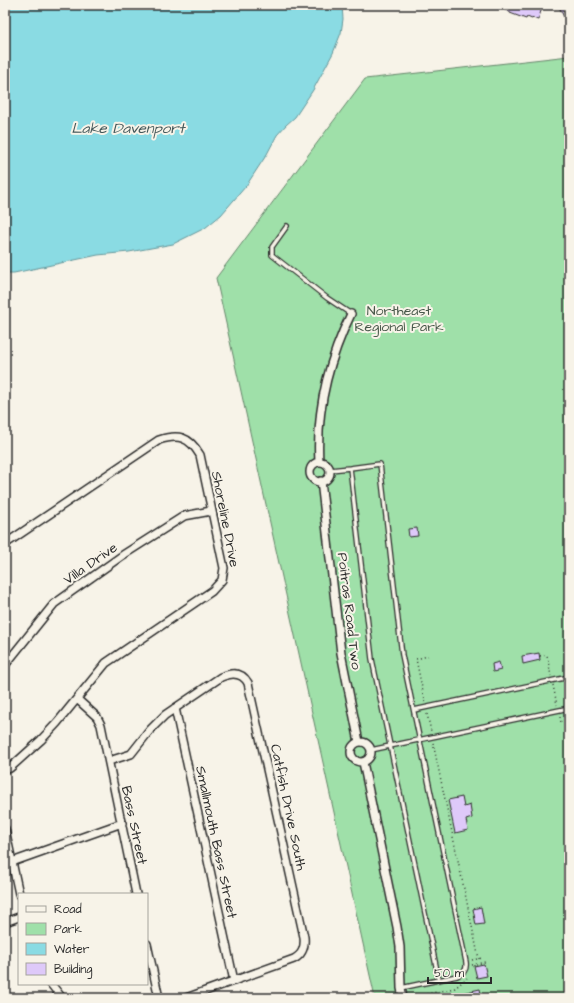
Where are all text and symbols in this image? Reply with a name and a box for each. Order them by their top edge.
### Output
water label: Lake Davenport [71,118,187,139]
park label: Northeast Regional Park [354,301,444,337]
street label: Shoreline Drive [206,469,244,569]
street label: Villa Drive [60,538,122,590]
street label: Poitras Road Two [332,551,366,671]
street label: Catfish Drive South [265,742,311,872]
street label: Smallmouth Bass Street [190,764,242,921]
street label: Bass Street [116,784,152,867]
legend [18,893,148,985]
text: Road [54,901,82,918]
text: Park [54,921,82,938]
text: Water [54,941,90,958]
scale bar [428,959,491,985]
text: Building [54,961,92,979]
text: 50 m [434,965,465,982]

